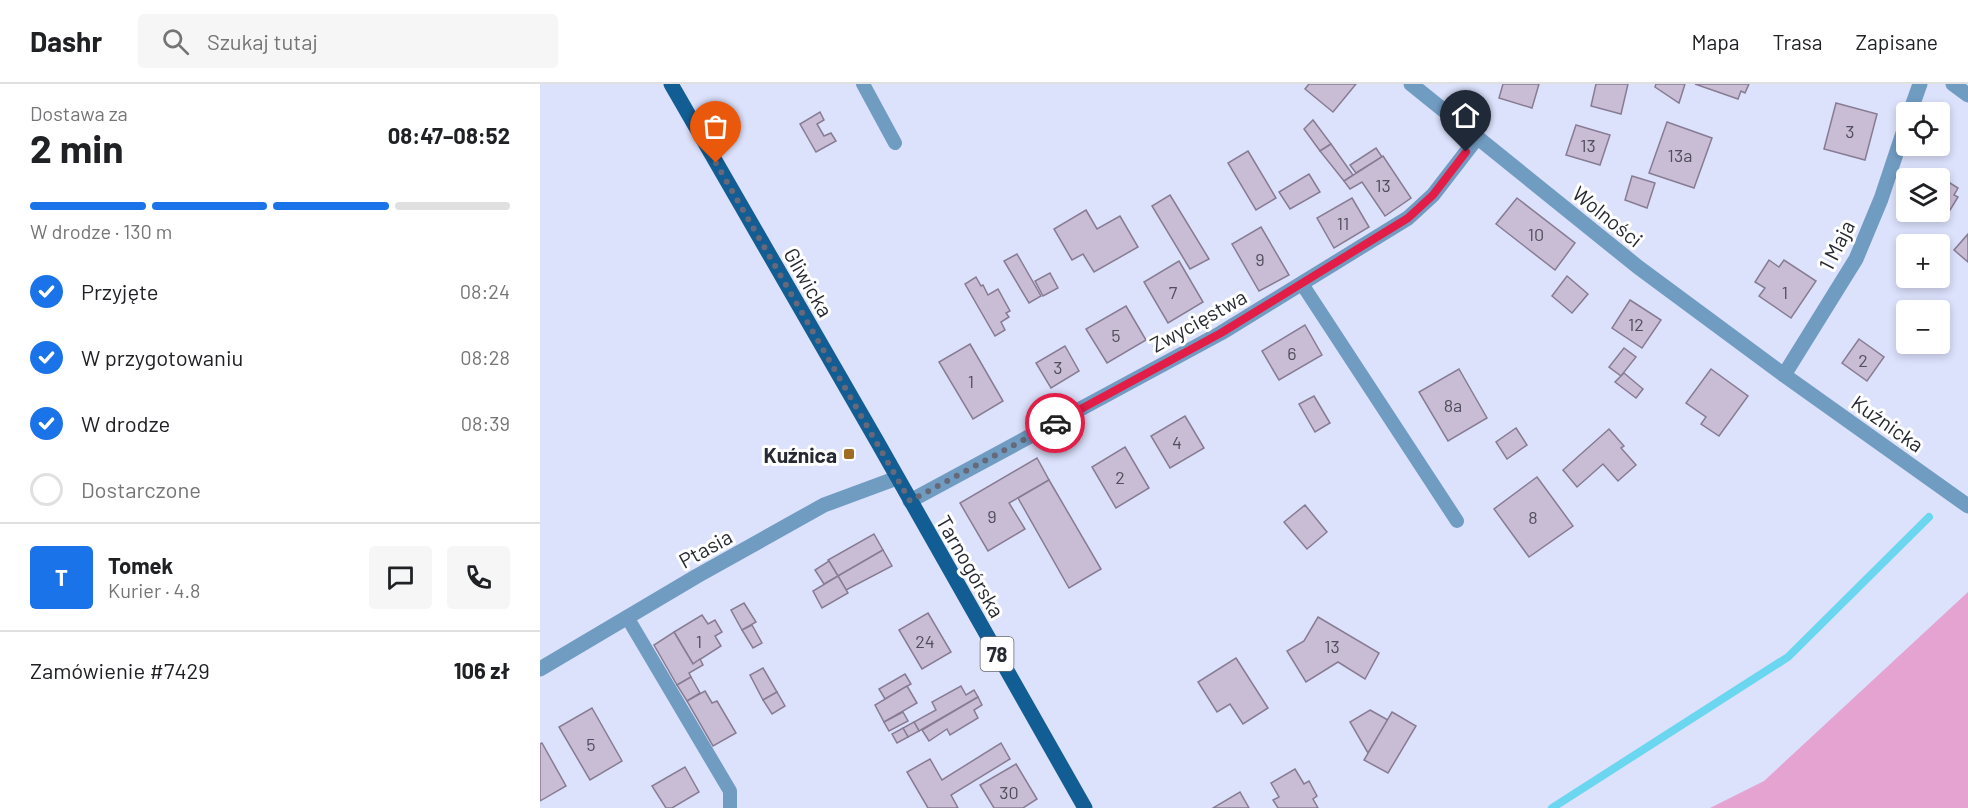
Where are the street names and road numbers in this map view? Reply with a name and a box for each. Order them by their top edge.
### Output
street label: Wolności [1568,180,1648,252]
street label: 1 Maja [1813,216,1859,274]
street label: Gliwicka [779,243,839,321]
street label: Zwycięstwa [1145,283,1251,357]
street label: Kuźnicka [1847,389,1929,457]
street label: Tarnogórska [932,510,1010,622]
street label: Ptasia [674,523,736,573]
road number: 78 [980,637,1014,671]

